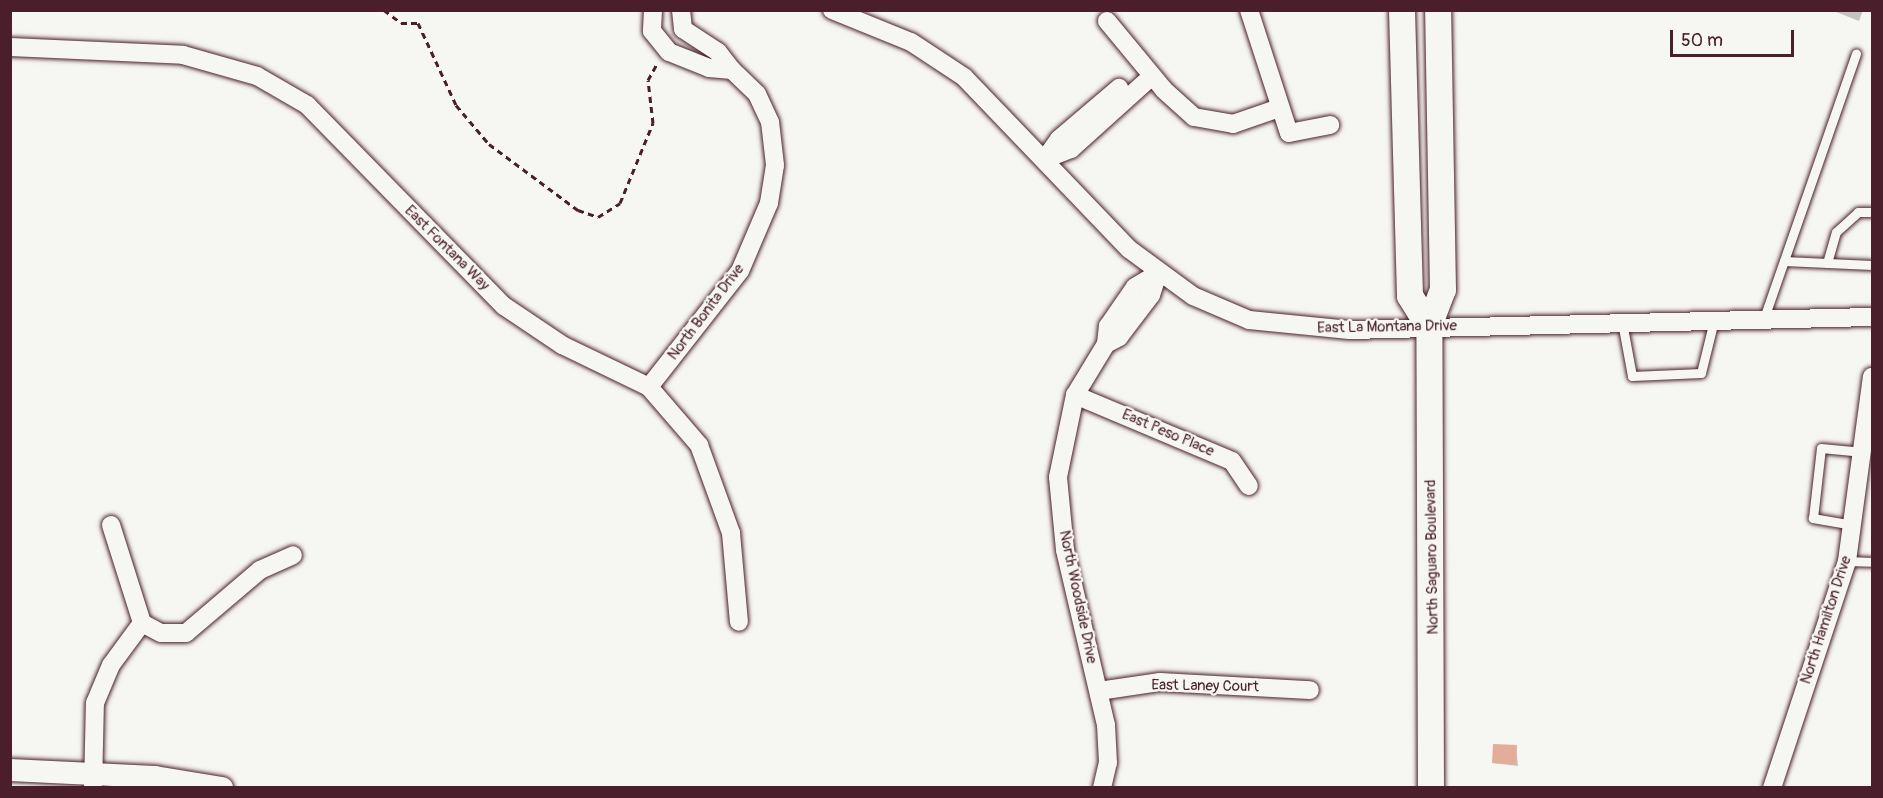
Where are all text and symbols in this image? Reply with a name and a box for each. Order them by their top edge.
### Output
scale bar [1673,18,1798,56]
text: 50 m [1681,29,1723,52]
street label: East Fontana Way [401,202,493,294]
street label: North Bonita Drive [664,260,748,364]
street label: East La Montana Drive [1317,317,1457,337]
street label: East Peso Place [1119,406,1217,460]
street label: North Saguaro Boulevard [1422,479,1442,635]
street label: North Woodside Drive [1055,529,1101,665]
street label: North Hamilton Drive [1797,554,1855,686]
street label: East Laney Court [1151,676,1259,696]

